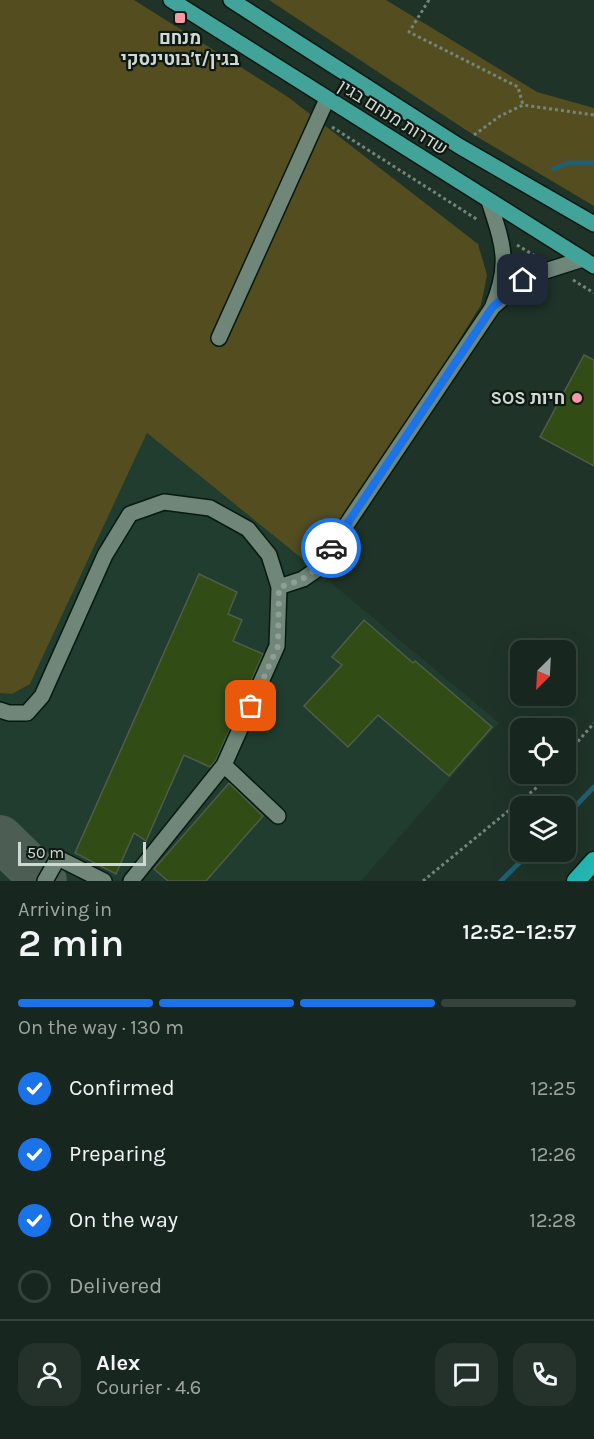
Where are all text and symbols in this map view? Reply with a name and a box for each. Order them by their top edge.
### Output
marker: מנחם בגין/ז׳בוטינסקי [173,11,187,25]
place label: מנחם בגין/ז׳בוטינסקי [121,27,239,70]
street label: שדרות מנחם בגין [334,75,452,159]
pin [497,254,548,305]
icon: home [506,263,539,296]
place label: SOS חיות [490,387,565,409]
marker: SOS חיות [570,391,584,405]
courier [301,518,361,578]
icon: car [315,532,348,565]
north arrow [510,640,576,706]
map controls [510,640,576,862]
pin [225,680,276,731]
icon: bag [234,689,267,722]
button: locate [510,718,576,784]
button: layers [510,796,576,862]
scale bar [18,839,146,866]
text: 50 m [27,843,64,862]
text: Arriving in [18,898,112,921]
text: 12:52–12:57 [462,919,576,945]
text: 2 min [18,920,124,966]
text: On the way · 130 m [18,1016,184,1039]
icon: check [18,1072,51,1105]
text: Confirmed [69,1075,175,1101]
text: 12:25 [530,1077,576,1100]
icon: check [18,1138,51,1171]
text: Preparing [69,1141,166,1167]
text: 12:26 [530,1143,576,1166]
icon: check [18,1204,51,1237]
text: On the way [69,1207,178,1233]
text: 12:28 [529,1209,576,1232]
text: Delivered [69,1273,162,1299]
button: person [18,1343,81,1406]
button: chat [435,1343,498,1406]
button: phone [513,1343,576,1406]
text: Alex [96,1350,140,1376]
text: Courier · 4.6 [96,1376,201,1399]

